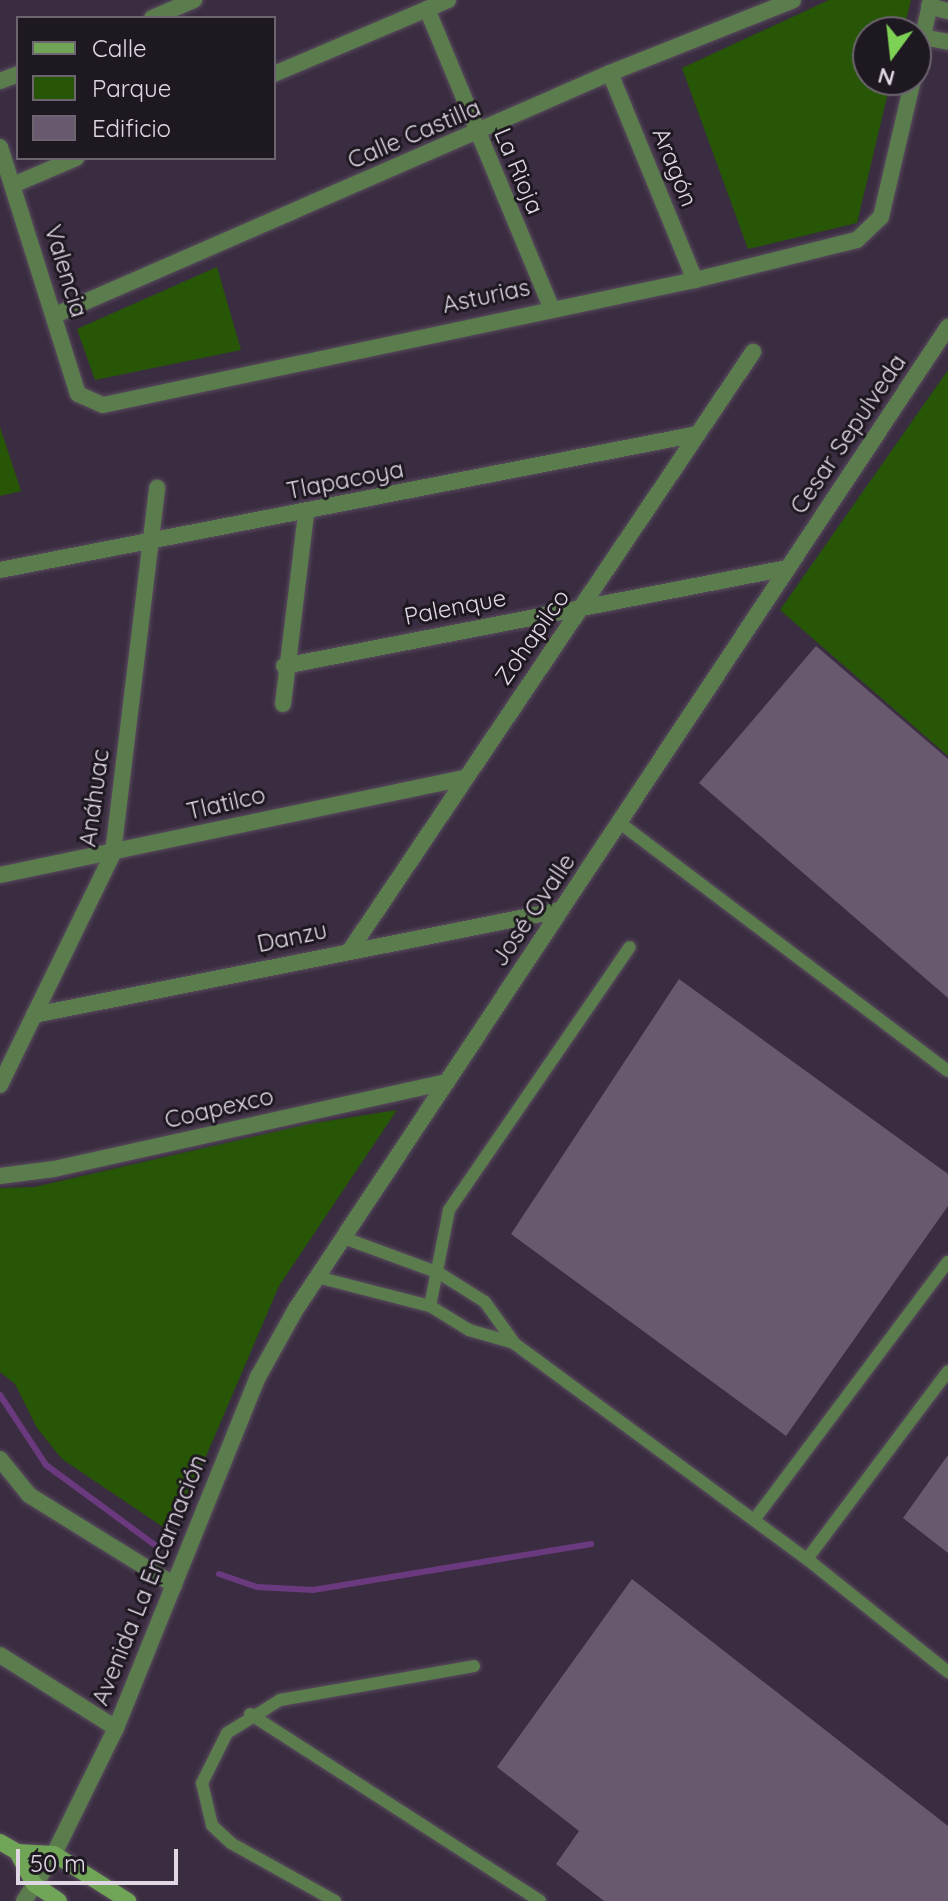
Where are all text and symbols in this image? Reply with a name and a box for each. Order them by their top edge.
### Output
legend [16,16,276,160]
north arrow [852,16,932,96]
text: Calle [92,33,147,63]
text: N [875,62,898,93]
text: Parque [92,73,171,103]
street label: Calle Castilla [343,93,485,175]
text: Edificio [92,113,171,143]
street label: Aragón [646,123,704,211]
street label: La Rioja [488,124,550,218]
street label: Valencia [38,221,94,321]
street label: Asturias [440,273,532,319]
street label: Cesar Sepulveda [784,349,912,519]
street label: Tlapacoya [284,455,406,505]
street label: Palenque [402,583,508,631]
street label: Zohapilco [489,584,575,690]
street label: Anáhuac [73,747,115,849]
street label: Tlatilco [184,780,268,826]
street label: José Ovalle [485,848,581,972]
street label: Danzu [254,916,330,958]
street label: Coapexco [162,1081,276,1135]
street label: Avenida La Encarnación [86,1451,212,1709]
scale bar [20,1833,182,1883]
text: 50 m [30,1848,86,1878]

